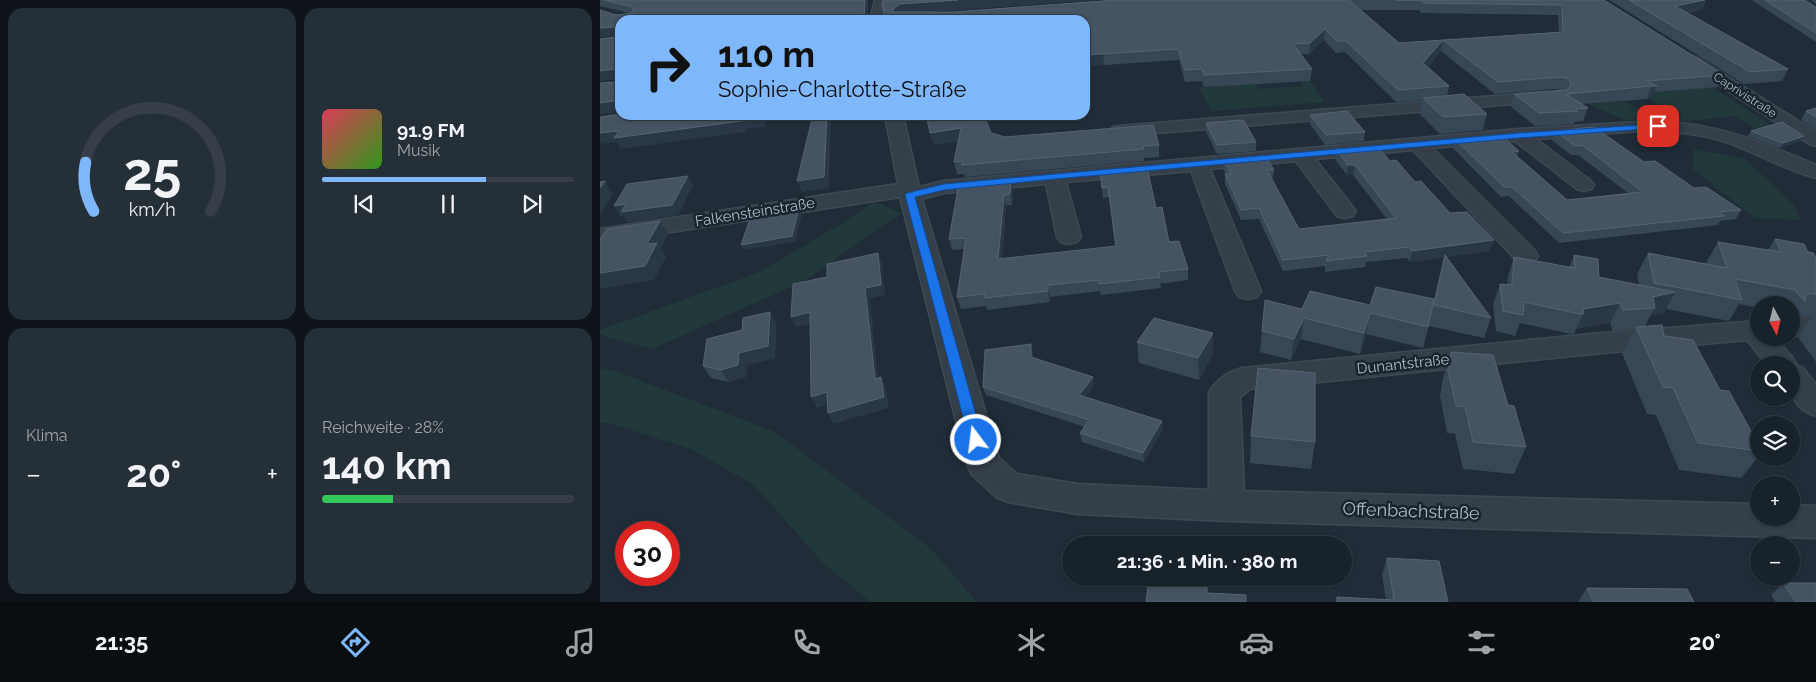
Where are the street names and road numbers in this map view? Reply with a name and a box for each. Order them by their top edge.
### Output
street label: Caprivistraße [1711,69,1779,121]
street label: Falkensteinstraße [694,194,816,230]
street label: Dunantstraße [1356,350,1450,378]
street label: Offenbachstraße [1342,498,1480,523]

